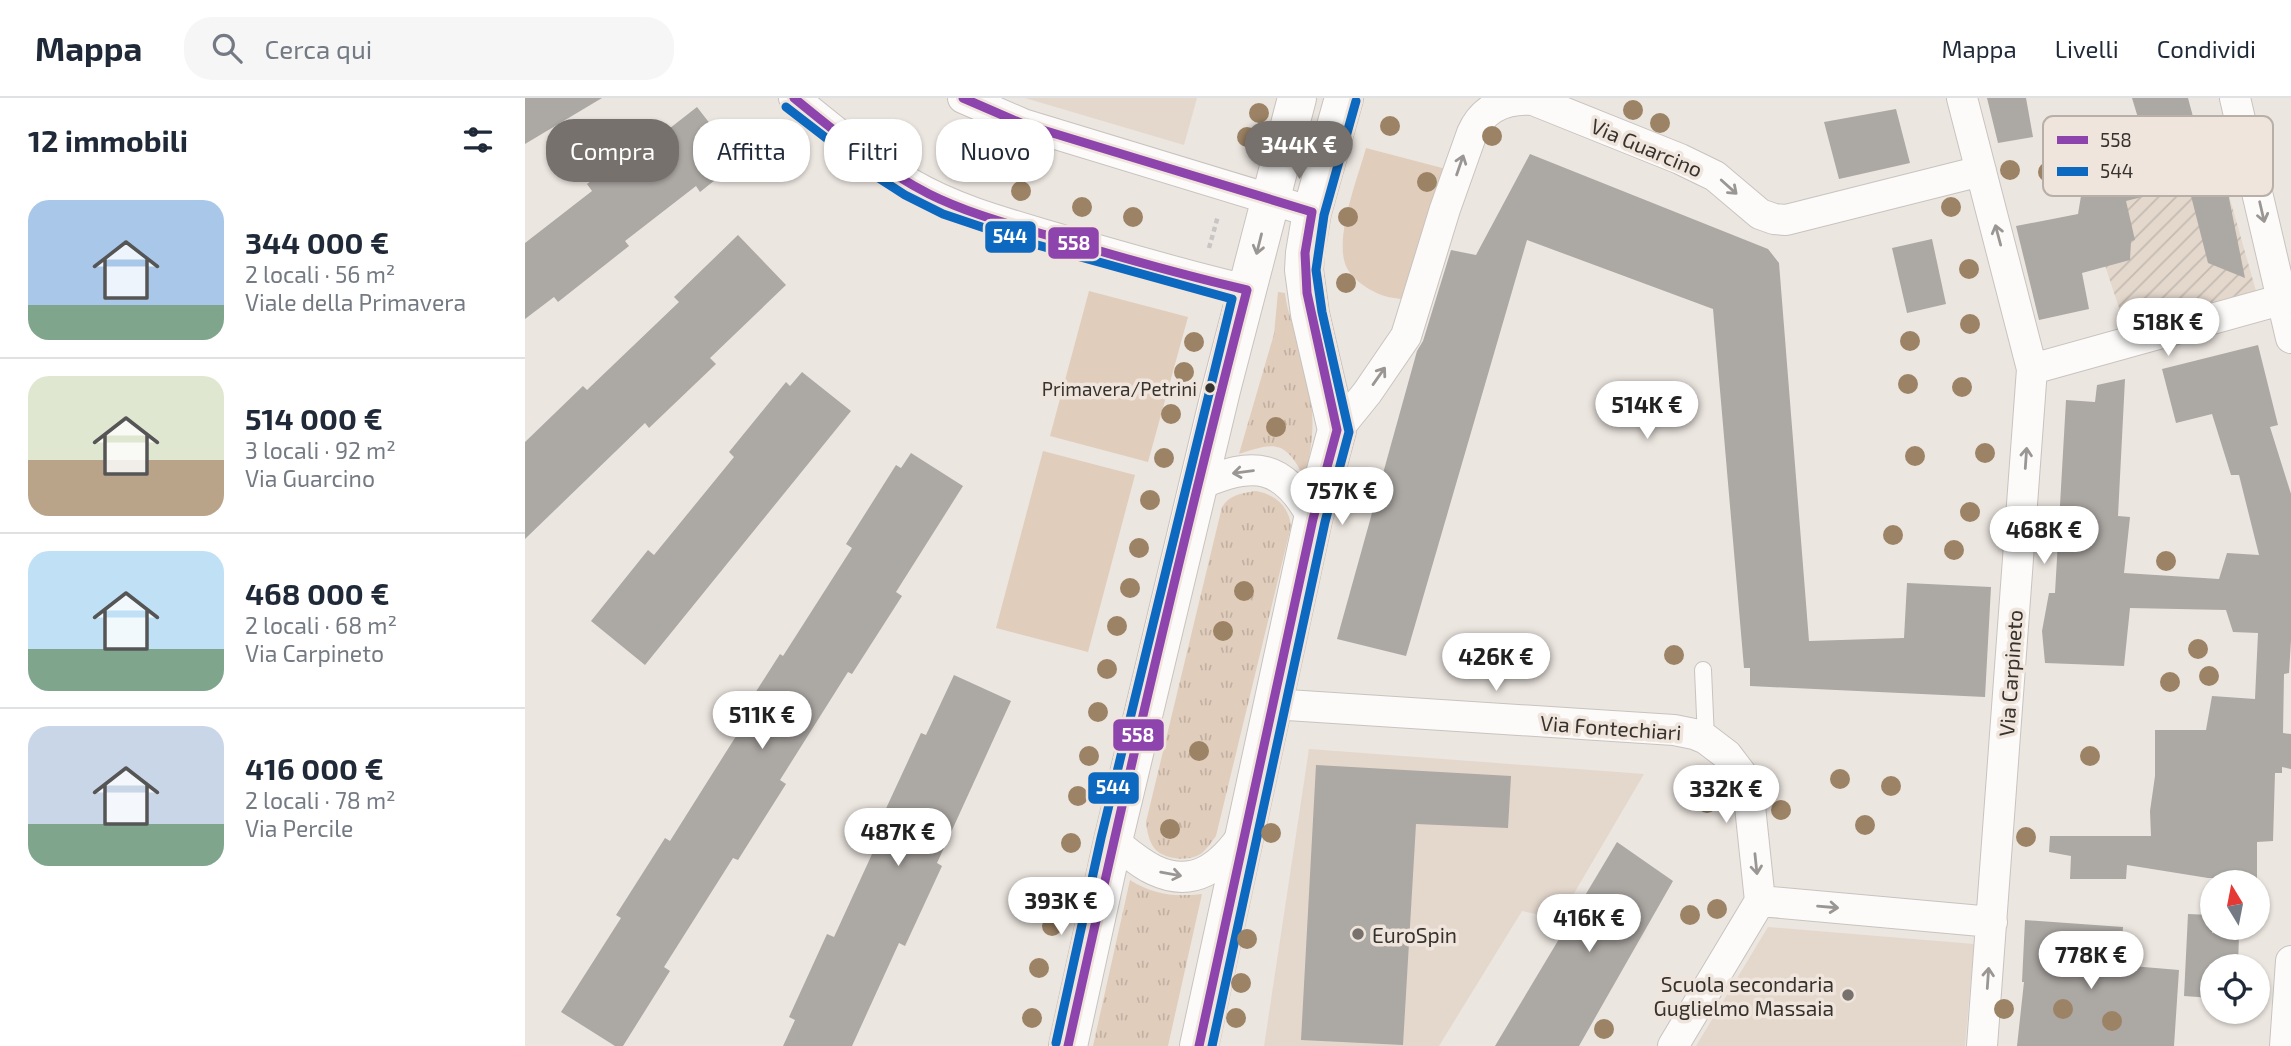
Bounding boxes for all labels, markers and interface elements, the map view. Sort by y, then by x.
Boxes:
search box [184,17,674,80]
text: Mappa [35,28,142,68]
icon: search [208,29,246,67]
text: Cerca qui [264,33,372,64]
text: Mappa [1941,34,2017,63]
text: Livelli [2055,34,2119,63]
text: Condividi [2157,34,2256,63]
street label: Via Guarcino [1588,112,1706,182]
legend [2043,116,2273,196]
chip: Compra [546,119,679,182]
chip: Affitta [693,119,810,182]
chip: Filtri [824,119,922,182]
chip: Nuovo [936,119,1054,182]
icon: filters [459,121,497,159]
text: 12 immobili [28,122,188,158]
pin: 344K € [1242,122,1356,181]
text: 558 [2100,128,2132,151]
text: 344K € [1261,130,1337,158]
one-way arrow [1455,155,1467,177]
text: 544 [2100,159,2134,182]
one-way arrow [1720,179,1737,196]
one-way arrow [2256,200,2269,223]
line badge: 544 [984,220,1037,254]
text: 344 000 € [245,224,389,260]
text: 544 [993,224,1027,247]
one-way arrow [1991,224,2004,247]
line badge: 558 [1047,226,1100,260]
icon: home [84,228,168,312]
text: 558 [1058,231,1090,254]
one-way arrow [1252,233,1265,255]
text: 2 locali · 56 m² [245,260,395,288]
text: Viale della Primavera [245,288,466,316]
pin: 518K € [2111,299,2225,358]
text: 518K € [2132,307,2204,335]
one-way arrow [1372,367,1386,386]
place label: Primavera/Petrini [1042,377,1197,400]
marker: Primavera/Petrini [1203,381,1217,395]
pin: 514K € [1590,382,1704,441]
text: 514K € [1611,390,1683,418]
text: 514 000 € [245,400,383,436]
icon: home [84,404,168,488]
text: 3 locali · 92 m² [245,436,396,464]
one-way arrow [2020,447,2033,470]
text: Via Guarcino [245,464,375,492]
one-way arrow [1232,465,1255,478]
pin: 757K € [1285,468,1399,527]
text: 757K € [1306,476,1378,504]
pin: 468K € [1987,506,2101,566]
text: 468K € [2006,515,2082,543]
text: 468 000 € [245,575,390,611]
icon: home [84,579,168,663]
street label: Via Carpineto [1993,609,2027,737]
text: 2 locali · 68 m² [245,611,397,639]
pin: 426K € [1439,634,1553,693]
text: Via Carpineto [245,639,384,667]
text: 426K € [1458,642,1534,670]
pin: 511K € [705,692,819,751]
text: 511K € [729,700,795,728]
street label: Via Fontechiari [1540,710,1682,744]
line badge: 558 [1112,718,1165,752]
text: 558 [1122,723,1154,746]
text: 416 000 € [245,750,384,786]
icon: home [84,754,168,838]
pin: 332K € [1669,766,1783,825]
line badge: 544 [1087,771,1140,805]
text: 332K € [1689,774,1763,802]
text: 544 [1096,775,1130,798]
text: 2 locali · 78 m² [245,786,396,814]
pin: 487K € [841,808,955,868]
text: Via Percile [245,814,353,842]
text: 487K € [860,817,936,845]
one-way arrow [1750,852,1763,875]
one-way arrow [1159,868,1182,881]
north arrow [2200,870,2270,940]
map controls [2200,870,2270,1024]
pin: 393K € [1004,878,1118,937]
text: 393K € [1024,886,1098,914]
pin: 416K € [1532,894,1646,954]
one-way arrow [1816,901,1839,914]
text: 416K € [1553,903,1625,931]
place label: EuroSpin [1372,922,1457,947]
marker: EuroSpin [1350,926,1366,942]
pin: 778K € [2034,932,2148,991]
text: 778K € [2055,940,2127,968]
button: locate [2200,954,2270,1024]
one-way arrow [1982,967,1995,990]
place label: Scuola secondaria Guglielmo Massaia [1654,971,1834,1020]
marker: Scuola secondaria Guglielmo Massaia [1840,987,1856,1003]

